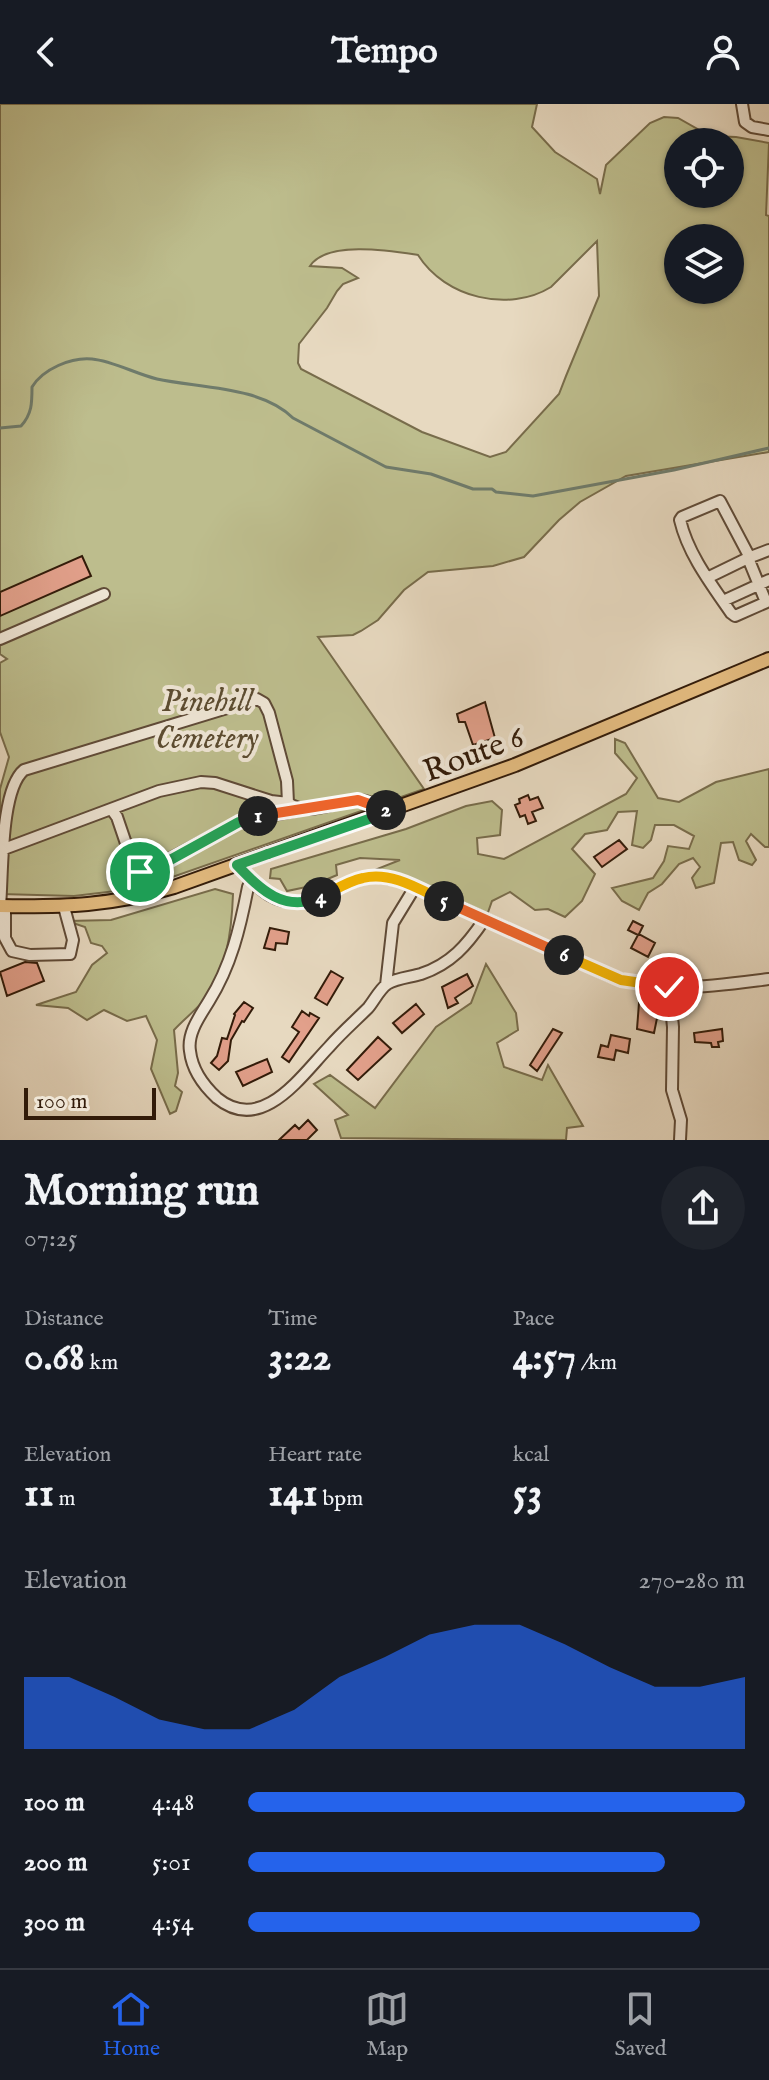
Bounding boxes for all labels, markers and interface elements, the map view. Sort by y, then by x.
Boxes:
text: Tempo [331,29,438,75]
icon: back [24,30,68,74]
icon: person [701,30,745,74]
map controls [664,128,744,304]
button: locate [664,128,744,208]
button: layers [664,224,744,304]
park label: Pinehill Cemetery [155,682,260,760]
street label: Route 6 [418,717,530,793]
pin: 2 [366,790,406,830]
pin: 1 [238,796,278,836]
text: 2 [381,796,391,824]
text: 1 [254,802,262,830]
pin [106,838,174,906]
icon: arrive [118,850,162,894]
pin: 4 [301,877,341,917]
pin: 5 [424,881,464,921]
text: 4 [316,883,326,911]
text: 5 [440,887,448,915]
pin: 6 [544,935,584,975]
text: 6 [559,941,569,969]
pin [635,953,703,1021]
icon: check [647,965,691,1009]
scale bar [24,1084,156,1120]
text: 100 m [36,1088,88,1116]
text: Morning run [24,1164,259,1220]
button: share [661,1166,745,1250]
text: 07:25 [24,1222,77,1255]
text: Distance [24,1305,104,1333]
text: Time [268,1305,317,1333]
text: Pace [513,1305,554,1333]
text: 0.68 [24,1333,85,1384]
text: 3:22 [268,1333,331,1384]
text: 4:57 [513,1333,576,1384]
text: km [85,1349,118,1377]
text: /km [576,1349,617,1377]
text: Elevation [24,1441,111,1469]
text: Heart rate [268,1441,362,1469]
text: kcal [513,1441,549,1469]
text: 11 [24,1469,54,1520]
text: 141 [268,1469,318,1520]
text: 53 [513,1469,542,1520]
text: m [54,1485,76,1513]
text: bpm [318,1485,363,1513]
text: Elevation [24,1564,127,1597]
text: 270–280 m [639,1564,745,1597]
text: 100 m [24,1786,85,1819]
text: 4:48 [152,1786,195,1819]
text: 200 m [24,1846,88,1879]
text: 5:01 [152,1846,191,1879]
text: 300 m [24,1906,85,1939]
text: 4:54 [152,1906,194,1939]
tab: Home [103,1987,160,2063]
tab: Map [365,1987,409,2063]
tab: Saved [614,1987,666,2063]

